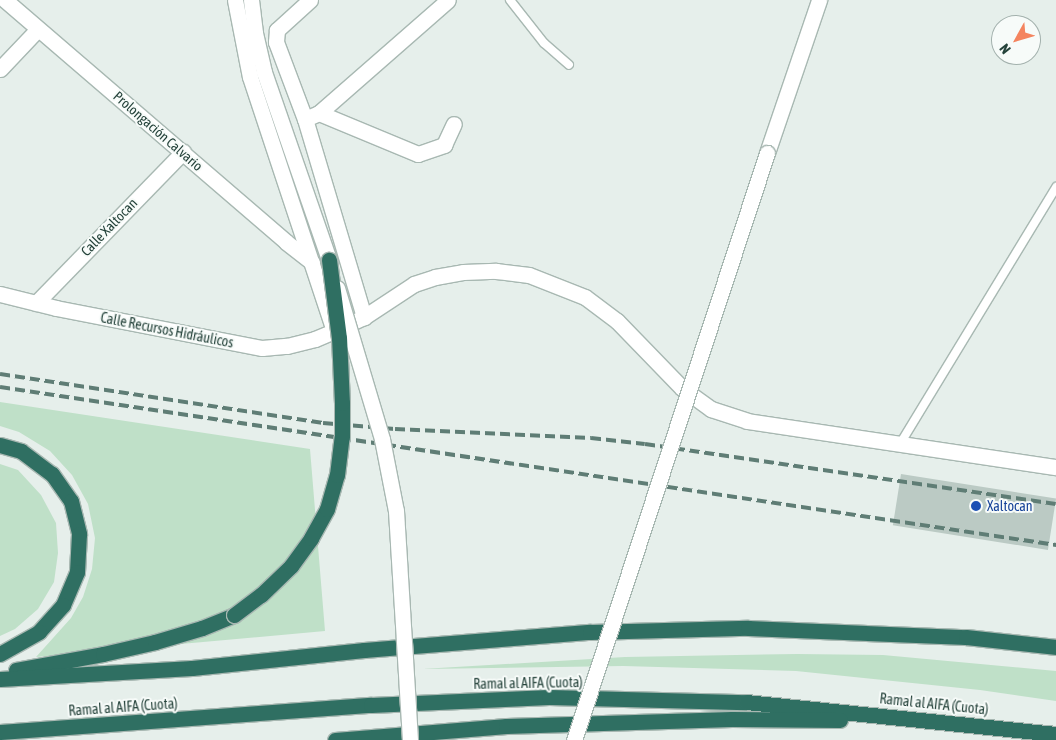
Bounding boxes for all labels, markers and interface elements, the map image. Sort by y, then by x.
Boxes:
north arrow [991,15,1041,65]
text: N [996,41,1014,57]
street label: Prolongación Calvario [110,88,206,174]
street label: Calle Xaltocan [77,195,141,259]
street label: Calle Recursos Hidráulicos [99,309,235,351]
place label: Xaltocan [987,498,1032,514]
marker: Xaltocan [969,499,983,513]
street label: Ramal al AIFA (Cuota) [473,674,583,692]
street label: Ramal al AIFA (Cuota) [879,690,989,718]
street label: Ramal al AIFA (Cuota) [68,695,178,719]

